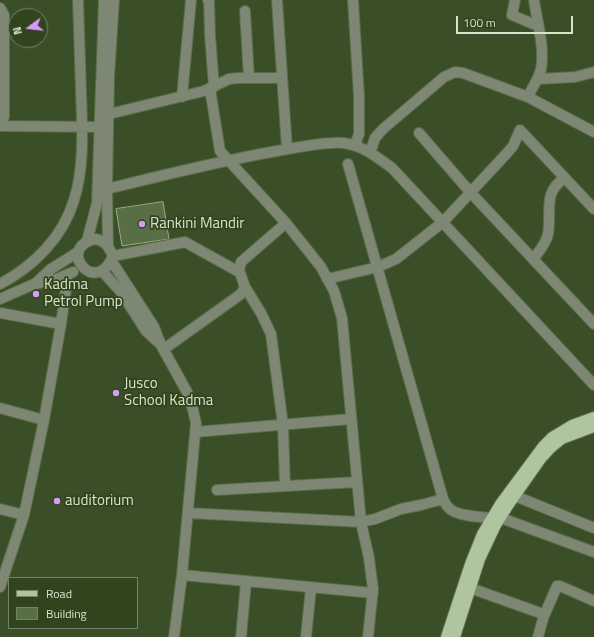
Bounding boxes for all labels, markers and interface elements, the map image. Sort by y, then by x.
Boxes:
north arrow [8,8,48,48]
scale bar [458,8,575,34]
text: 100 m [463,13,496,32]
text: N [9,25,26,37]
place label: Rankini Mandir [150,215,244,233]
marker: Rankini Mandir [137,219,147,229]
place label: Kadma Petrol Pump [44,276,123,311]
marker: Kadma Petrol Pump [31,289,41,299]
place label: Jusco School Kadma [124,375,213,410]
marker: Jusco School Kadma [111,388,121,398]
place label: auditorium [65,492,134,510]
marker: auditorium [52,496,62,506]
legend [8,577,138,629]
text: Road [46,584,72,603]
text: Building [46,604,87,623]

